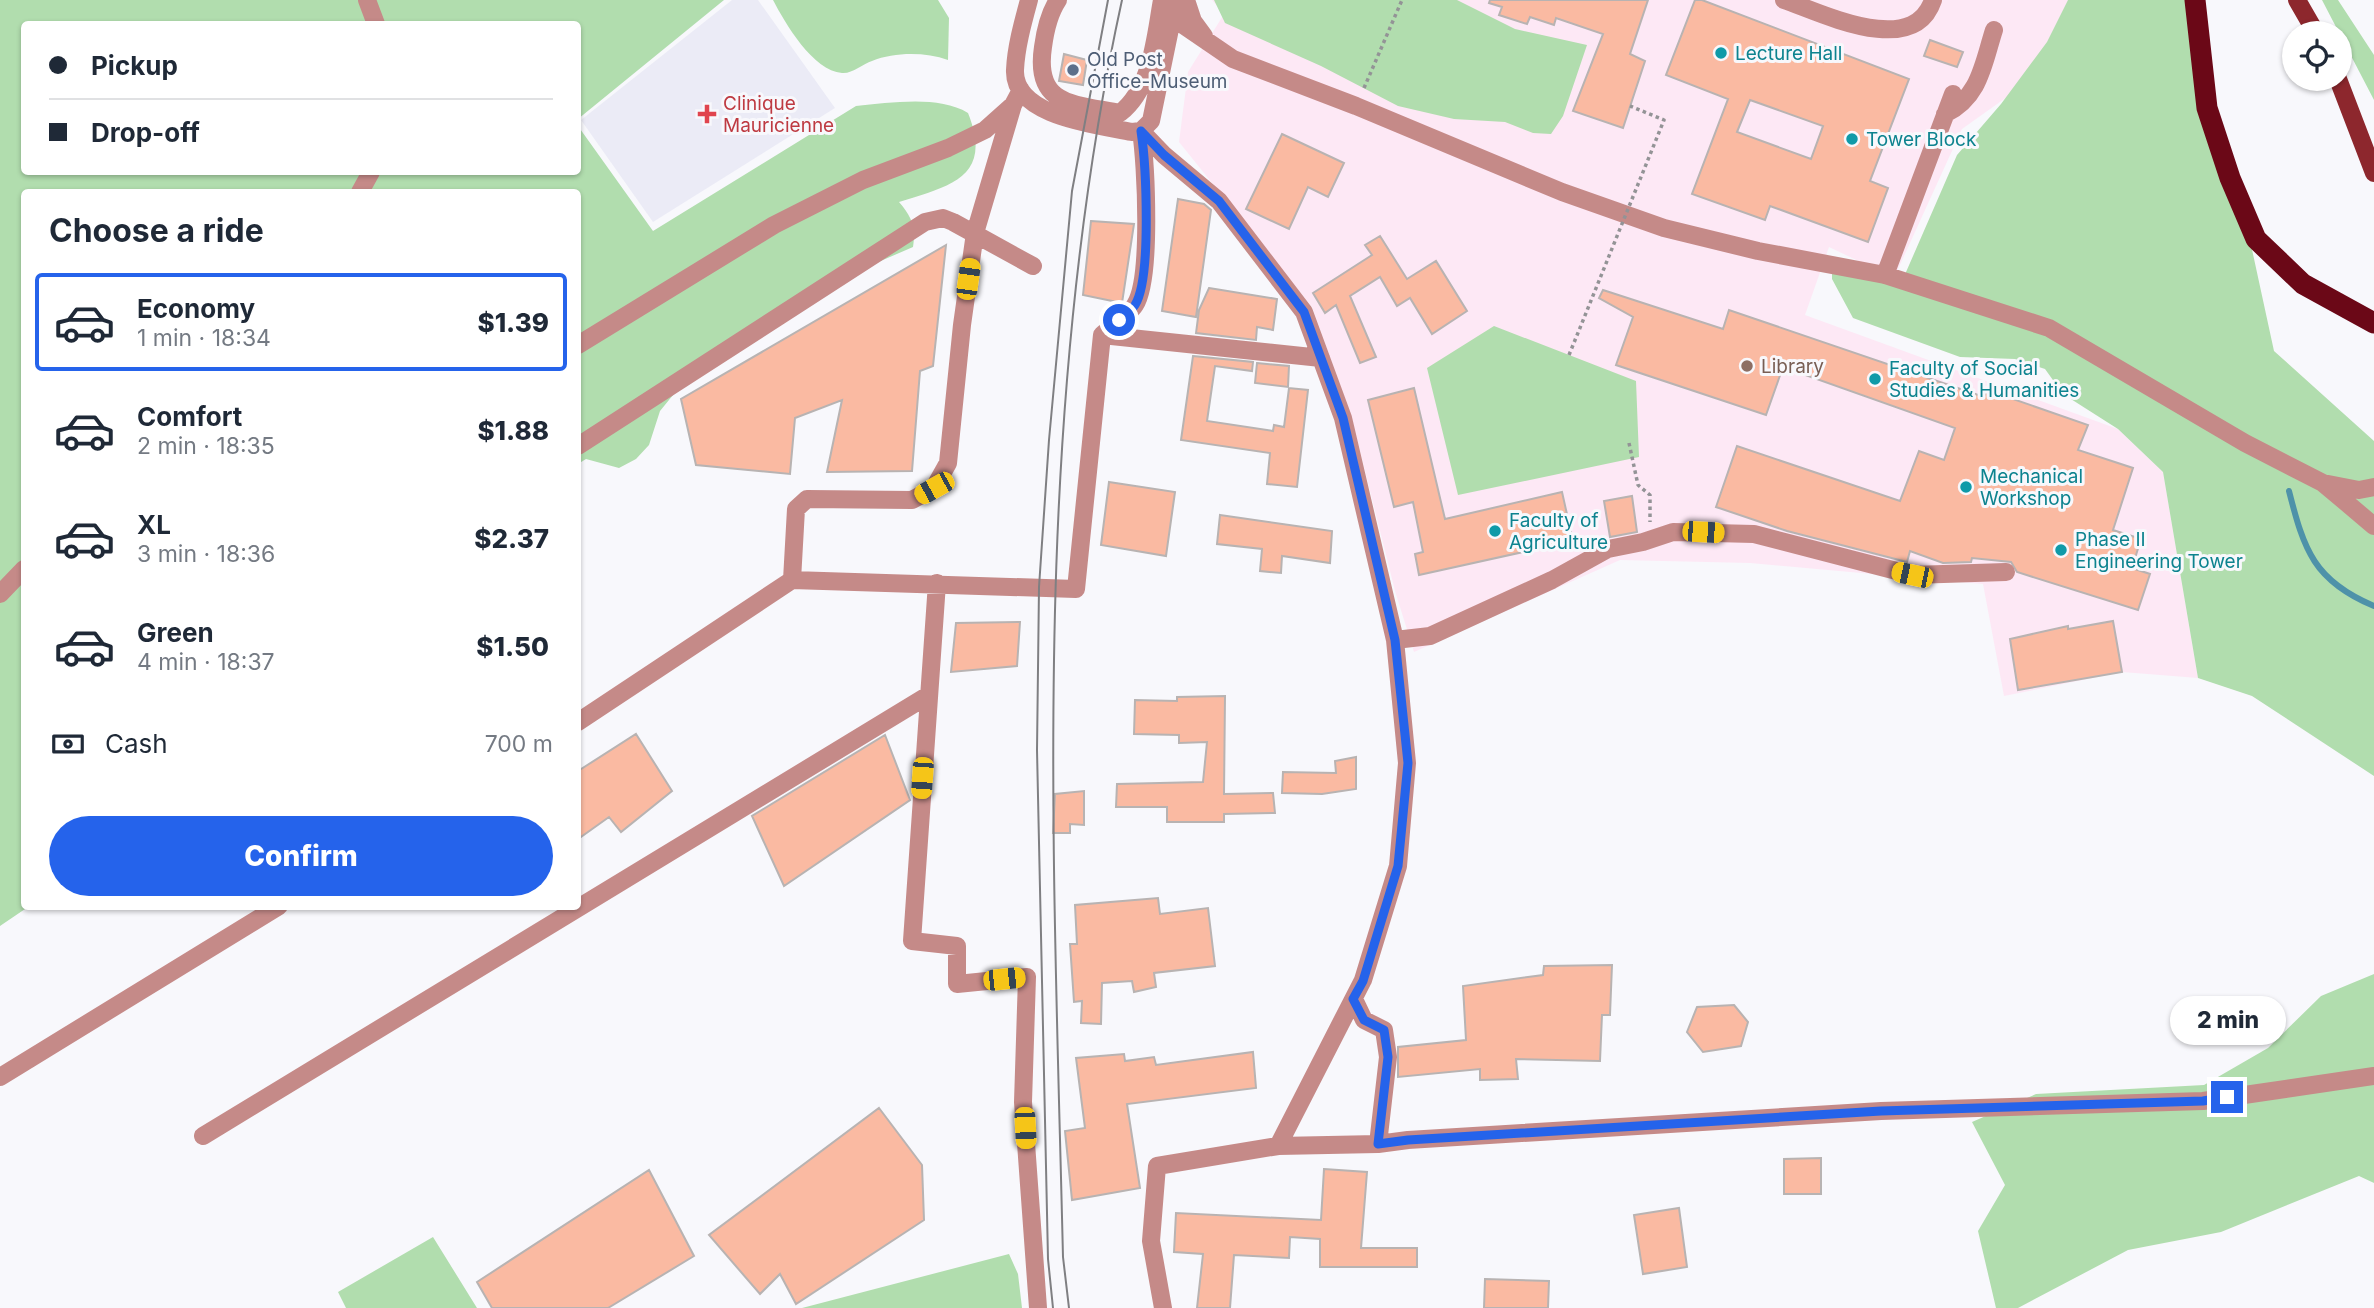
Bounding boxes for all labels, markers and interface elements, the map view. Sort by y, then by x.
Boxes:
map controls [2282,21,2352,91]
button: locate [2282,21,2352,91]
place label: Lecture Hall [1735,42,1842,65]
marker: Lecture Hall [1713,45,1729,61]
place label: Old Post Office-Museum [1087,48,1228,93]
text: Pickup [91,50,178,81]
marker: Old Post Office-Museum [1065,62,1081,78]
place label: Clinique Mauricienne [723,92,834,137]
marker: Clinique Mauricienne [697,104,717,124]
text: Drop-off [91,117,200,148]
place label: Tower Block [1866,128,1977,151]
marker: Tower Block [1844,131,1860,147]
text: Choose a ride [49,211,264,250]
car [955,257,982,301]
icon: car [53,291,116,354]
text: Economy [137,293,255,324]
route start [1103,304,1135,336]
text: $1.39 [477,307,549,338]
text: 1 min · 18:34 [137,324,271,352]
place label: Library [1761,355,1824,378]
place label: Faculty of Social Studies & Humanities [1889,357,2079,402]
marker: Library [1739,358,1755,374]
marker: Faculty of Social Studies & Humanities [1867,371,1883,387]
icon: car [53,399,116,462]
text: Comfort [137,401,242,432]
text: $1.88 [477,415,549,446]
text: 2 min · 18:35 [137,432,275,460]
place label: Mechanical Workshop [1980,465,2083,510]
car [911,469,958,507]
marker: Mechanical Workshop [1958,479,1974,495]
icon: car [53,507,116,570]
text: XL [137,509,171,540]
place label: Faculty of Agriculture [1509,509,1608,554]
car [1682,520,1725,544]
text: $2.37 [474,523,549,554]
marker: Faculty of Agriculture [1487,523,1503,539]
place label: Phase II Engineering Tower [2075,528,2243,573]
text: 3 min · 18:36 [137,540,275,568]
marker: Phase II Engineering Tower [2053,542,2069,558]
car [1890,560,1935,590]
icon: car [53,615,116,678]
text: Green [137,617,214,648]
text: $1.50 [476,631,549,662]
text: 4 min · 18:37 [137,648,275,676]
icon: cash [49,725,87,763]
text: Cash [105,728,168,759]
text: 700 m [485,730,553,758]
car [911,756,934,800]
button: Confirm [49,816,553,896]
car [983,966,1026,992]
callout: 2 min [2169,996,2285,1044]
text: 2 min [2197,1006,2259,1034]
route end [2211,1081,2243,1113]
car [1014,1106,1037,1150]

